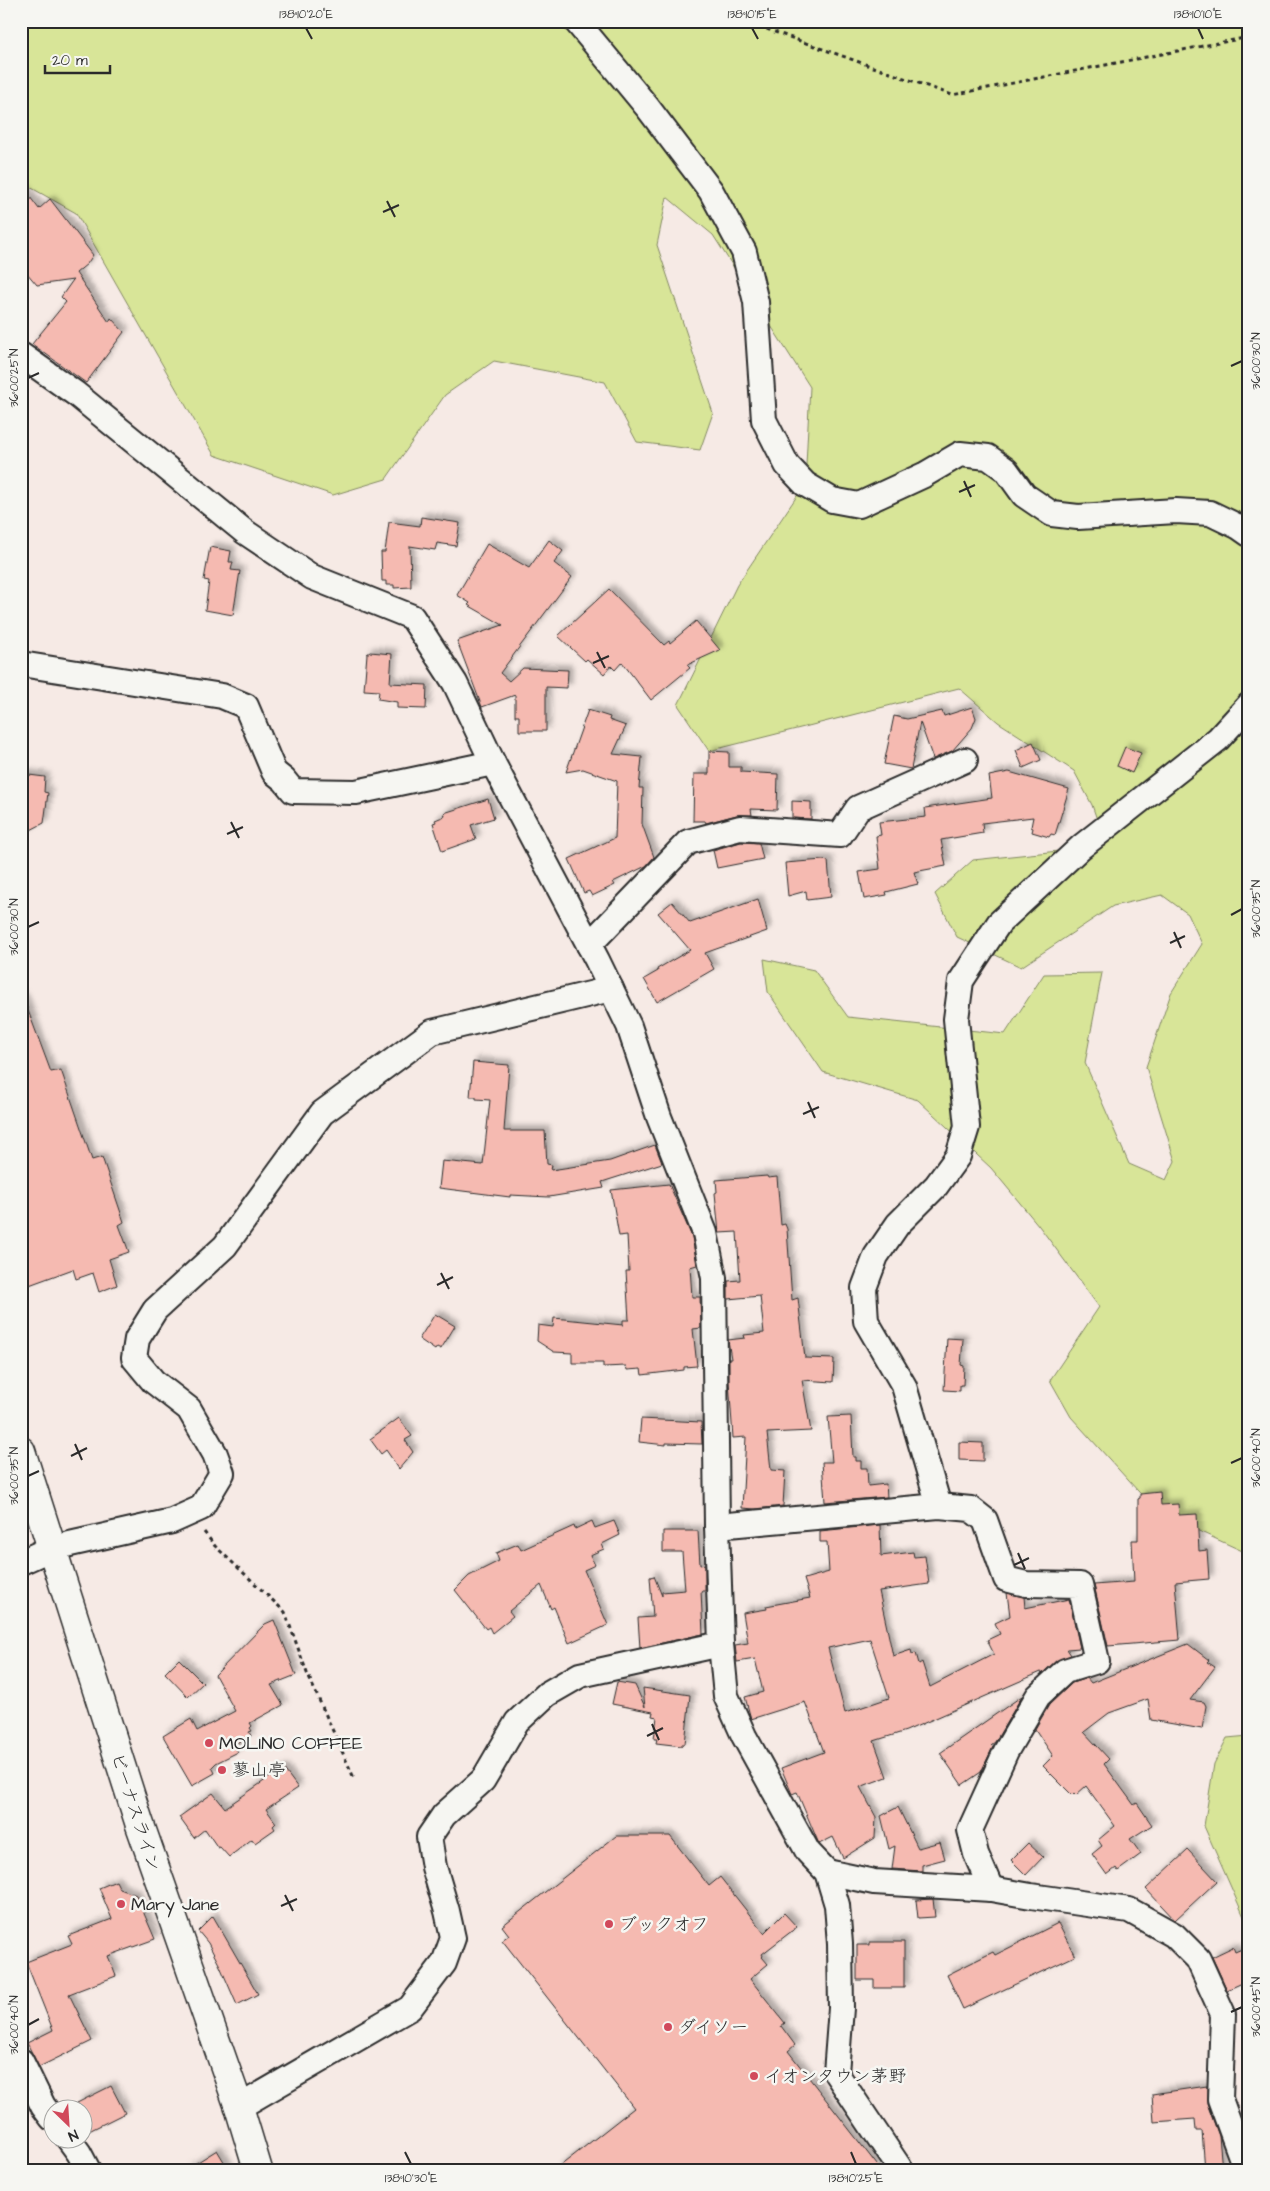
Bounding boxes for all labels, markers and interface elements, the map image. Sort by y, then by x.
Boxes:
text: 138°10'20"E [279,6,333,23]
text: 138°10'15"E [727,6,777,23]
text: 138°10'10"E [1174,6,1222,23]
scale bar [45,42,110,74]
text: 20 m [52,50,88,71]
text: 36°00'30"N [1248,332,1265,390]
text: 36°00'25"N [6,348,23,408]
text: 36°00'35"N [1248,879,1265,938]
text: 36°00'30"N [6,898,23,956]
text: 36°00'40"N [1248,1428,1265,1488]
text: 36°00'35"N [6,1446,23,1505]
place label: MOLINO COFFEE [219,1731,363,1756]
marker: MOLINO COFFEE [203,1737,215,1749]
street label: ビーナスライン [105,1749,167,1875]
place label: 蓼山亭 [232,1758,286,1783]
marker: 蓼山亭 [216,1764,228,1776]
place label: Mary Jane [131,1892,220,1918]
marker: Mary Jane [115,1898,127,1910]
place label: ブックオフ [619,1912,709,1937]
marker: ブックオフ [603,1918,615,1930]
text: 36°00'45"N [1248,1976,1265,2037]
text: 36°00'40"N [6,1995,23,2055]
place label: ダイソー [678,2015,748,2040]
marker: ダイソー [662,2021,674,2033]
place label: イオンタウン茅野 [764,2064,907,2089]
marker: イオンタウン茅野 [748,2070,760,2082]
north arrow [42,2098,92,2148]
text: N [65,2124,81,2146]
text: 138°10'30"E [385,2170,437,2187]
text: 138°10'25"E [829,2170,883,2187]

